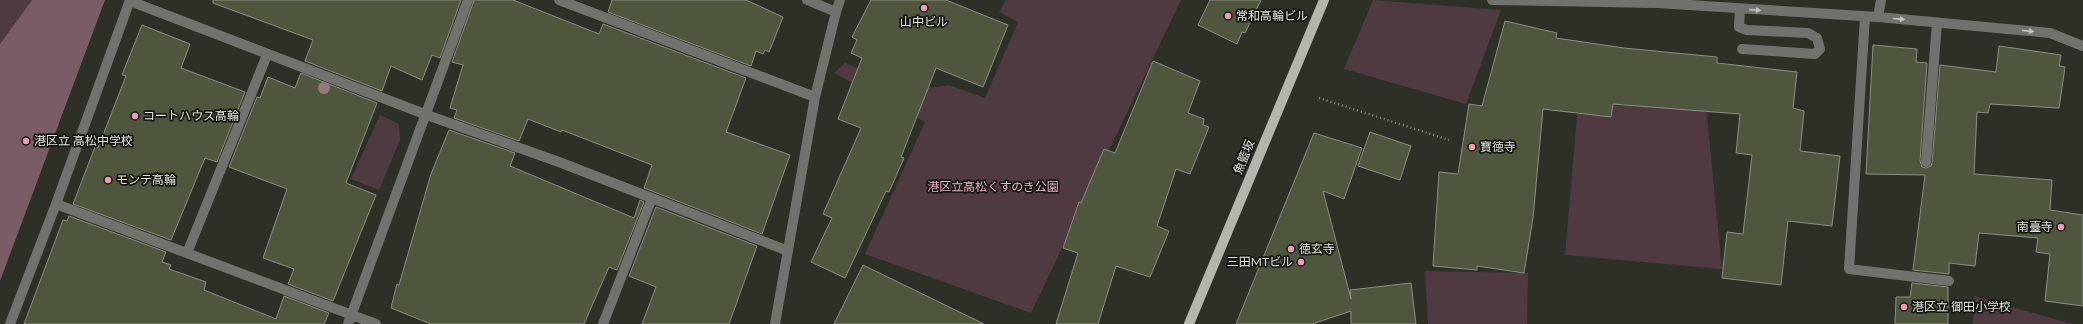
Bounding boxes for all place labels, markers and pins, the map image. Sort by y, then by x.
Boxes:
marker: 山中ビル [919,3,929,13]
place label: 常和高輪ビル [1236,8,1308,23]
marker: 常和高輪ビル [1223,11,1233,21]
place label: 山中ビル [900,14,948,29]
place label: コートハウス高輪 [143,108,239,123]
marker: コートハウス高輪 [130,111,140,121]
place label: 港区立 高松中学校 [34,133,133,148]
marker: 港区立 高松中学校 [21,136,31,146]
place label: 寶徳寺 [1480,139,1516,154]
marker: 寶徳寺 [1467,142,1477,152]
place label: モンテ高輪 [116,172,176,187]
marker: モンテ高輪 [103,175,113,185]
place label: 南臺寺 [2017,219,2053,234]
marker: 南臺寺 [2056,222,2066,232]
place label: 徳玄寺 [1299,241,1335,256]
marker: 徳玄寺 [1286,244,1296,254]
place label: 三田MTビル [1227,254,1293,269]
marker: 三田MTビル [1296,257,1306,267]
place label: 港区立 御田小学校 [1912,299,2011,314]
marker: 港区立 御田小学校 [1899,302,1909,312]

